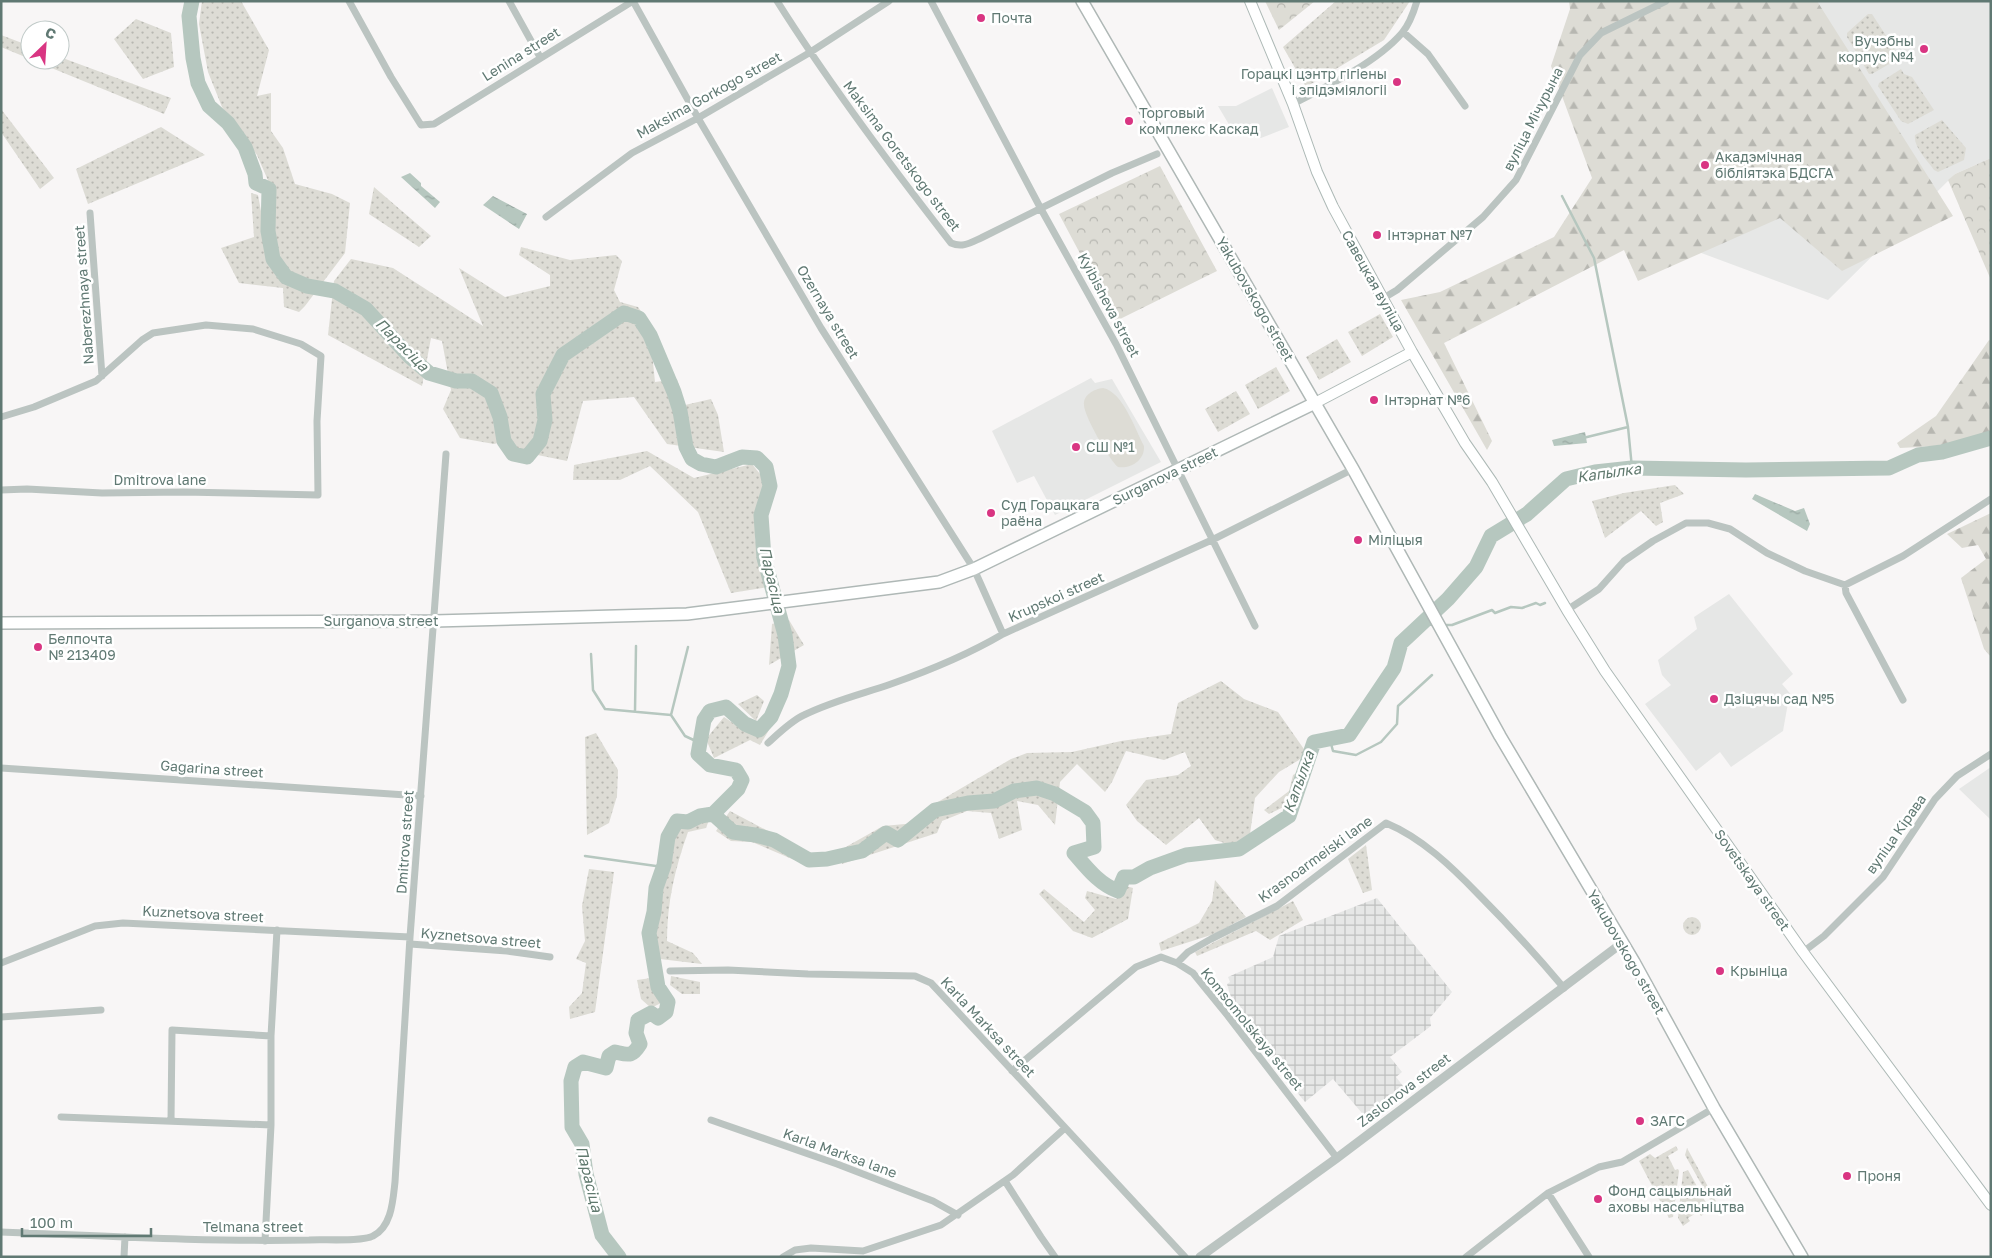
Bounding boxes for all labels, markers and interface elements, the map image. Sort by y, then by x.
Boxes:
place label: Почта [991,9,1032,26]
marker: Почта [975,12,987,24]
north arrow [20,20,70,70]
text: С [43,23,59,43]
street label: Lenina street [479,23,563,84]
place label: Вучэбны корпус №4 [1838,32,1914,65]
marker: Вучэбны корпус №4 [1918,43,1930,55]
street label: Maksima Gorkogo street [633,48,784,142]
street label: вуліца Мічурына [1499,64,1566,173]
place label: Горацкі цэнтр гігіены і эпідэміялогіі [1241,65,1387,98]
marker: Горацкі цэнтр гігіены і эпідэміялогіі [1391,76,1403,88]
street label: Maksima Goretskogo street [840,77,965,234]
place label: Торговый комплекс Каскад [1139,104,1259,137]
marker: Торговый комплекс Каскад [1123,115,1135,127]
place label: Акадэмічная бібліятэка БДСГА [1715,148,1834,181]
marker: Акадэмічная бібліятэка БДСГА [1699,159,1711,171]
street label: Naberezhnaya street [70,225,97,365]
place label: Інтэрнат №7 [1387,226,1472,243]
street label: Савецкая вуліца [1339,227,1408,334]
marker: Інтэрнат №7 [1371,229,1383,241]
street label: Yakubovskogo street [1213,234,1298,364]
street label: Kyibisheva street [1075,250,1144,360]
street label: Ozernaya street [794,262,863,362]
water label: Парасіца [372,314,433,375]
place label: Інтэрнат №6 [1384,391,1470,408]
marker: Інтэрнат №6 [1368,394,1380,406]
place label: СШ №1 [1086,438,1135,455]
marker: СШ №1 [1070,441,1082,453]
street label: Surganova street [1109,443,1220,508]
water label: Капылка [1576,459,1643,485]
street label: Dmitrova lane [114,471,206,488]
place label: Суд Горацкага раёна [1001,496,1100,529]
marker: Суд Горацкага раёна [985,507,997,519]
place label: Міліцыя [1368,531,1423,548]
marker: Міліцыя [1352,534,1364,546]
water label: Парасіца [757,545,789,615]
street label: Krupskoi street [1005,568,1106,625]
street label: Surganova street [323,612,439,629]
place label: Белпочта № 213409 [48,630,116,663]
marker: Белпочта № 213409 [32,641,44,653]
place label: Дзіцячы сад №5 [1724,690,1834,707]
marker: Дзіцячы сад №5 [1708,693,1720,705]
water label: Капылка [1279,748,1318,815]
street label: Gagarina street [160,756,264,781]
street label: Dmitrova street [392,789,417,894]
street label: вуліца Кірава [1862,791,1929,877]
street label: Krasnoarmeiski lane [1254,812,1375,906]
street label: Sovetskaya street [1711,826,1794,934]
street label: Yakubovskogo street [1584,887,1669,1017]
street label: Kuznetsova street [142,902,264,925]
street label: Kyznetsova street [420,924,542,951]
place label: Крыніца [1730,962,1788,979]
street label: Komsomolskaya street [1198,964,1307,1094]
marker: Крыніца [1714,965,1726,977]
street label: Karla Marksa street [937,973,1039,1080]
street label: Zaslonova street [1354,1049,1454,1130]
place label: ЗАГС [1650,1112,1685,1129]
marker: ЗАГС [1634,1115,1646,1127]
street label: Karla Marksa lane [781,1124,899,1181]
water label: Парасіца [573,1144,607,1214]
place label: Проня [1857,1167,1901,1184]
marker: Проня [1841,1170,1853,1182]
place label: Фонд сацыяльнай аховы насельніцтва [1608,1182,1744,1215]
marker: Фонд сацыяльнай аховы насельніцтва [1592,1193,1604,1205]
scale bar [22,1206,151,1238]
text: 100 m [30,1213,73,1231]
street label: Telmana street [203,1218,303,1235]

